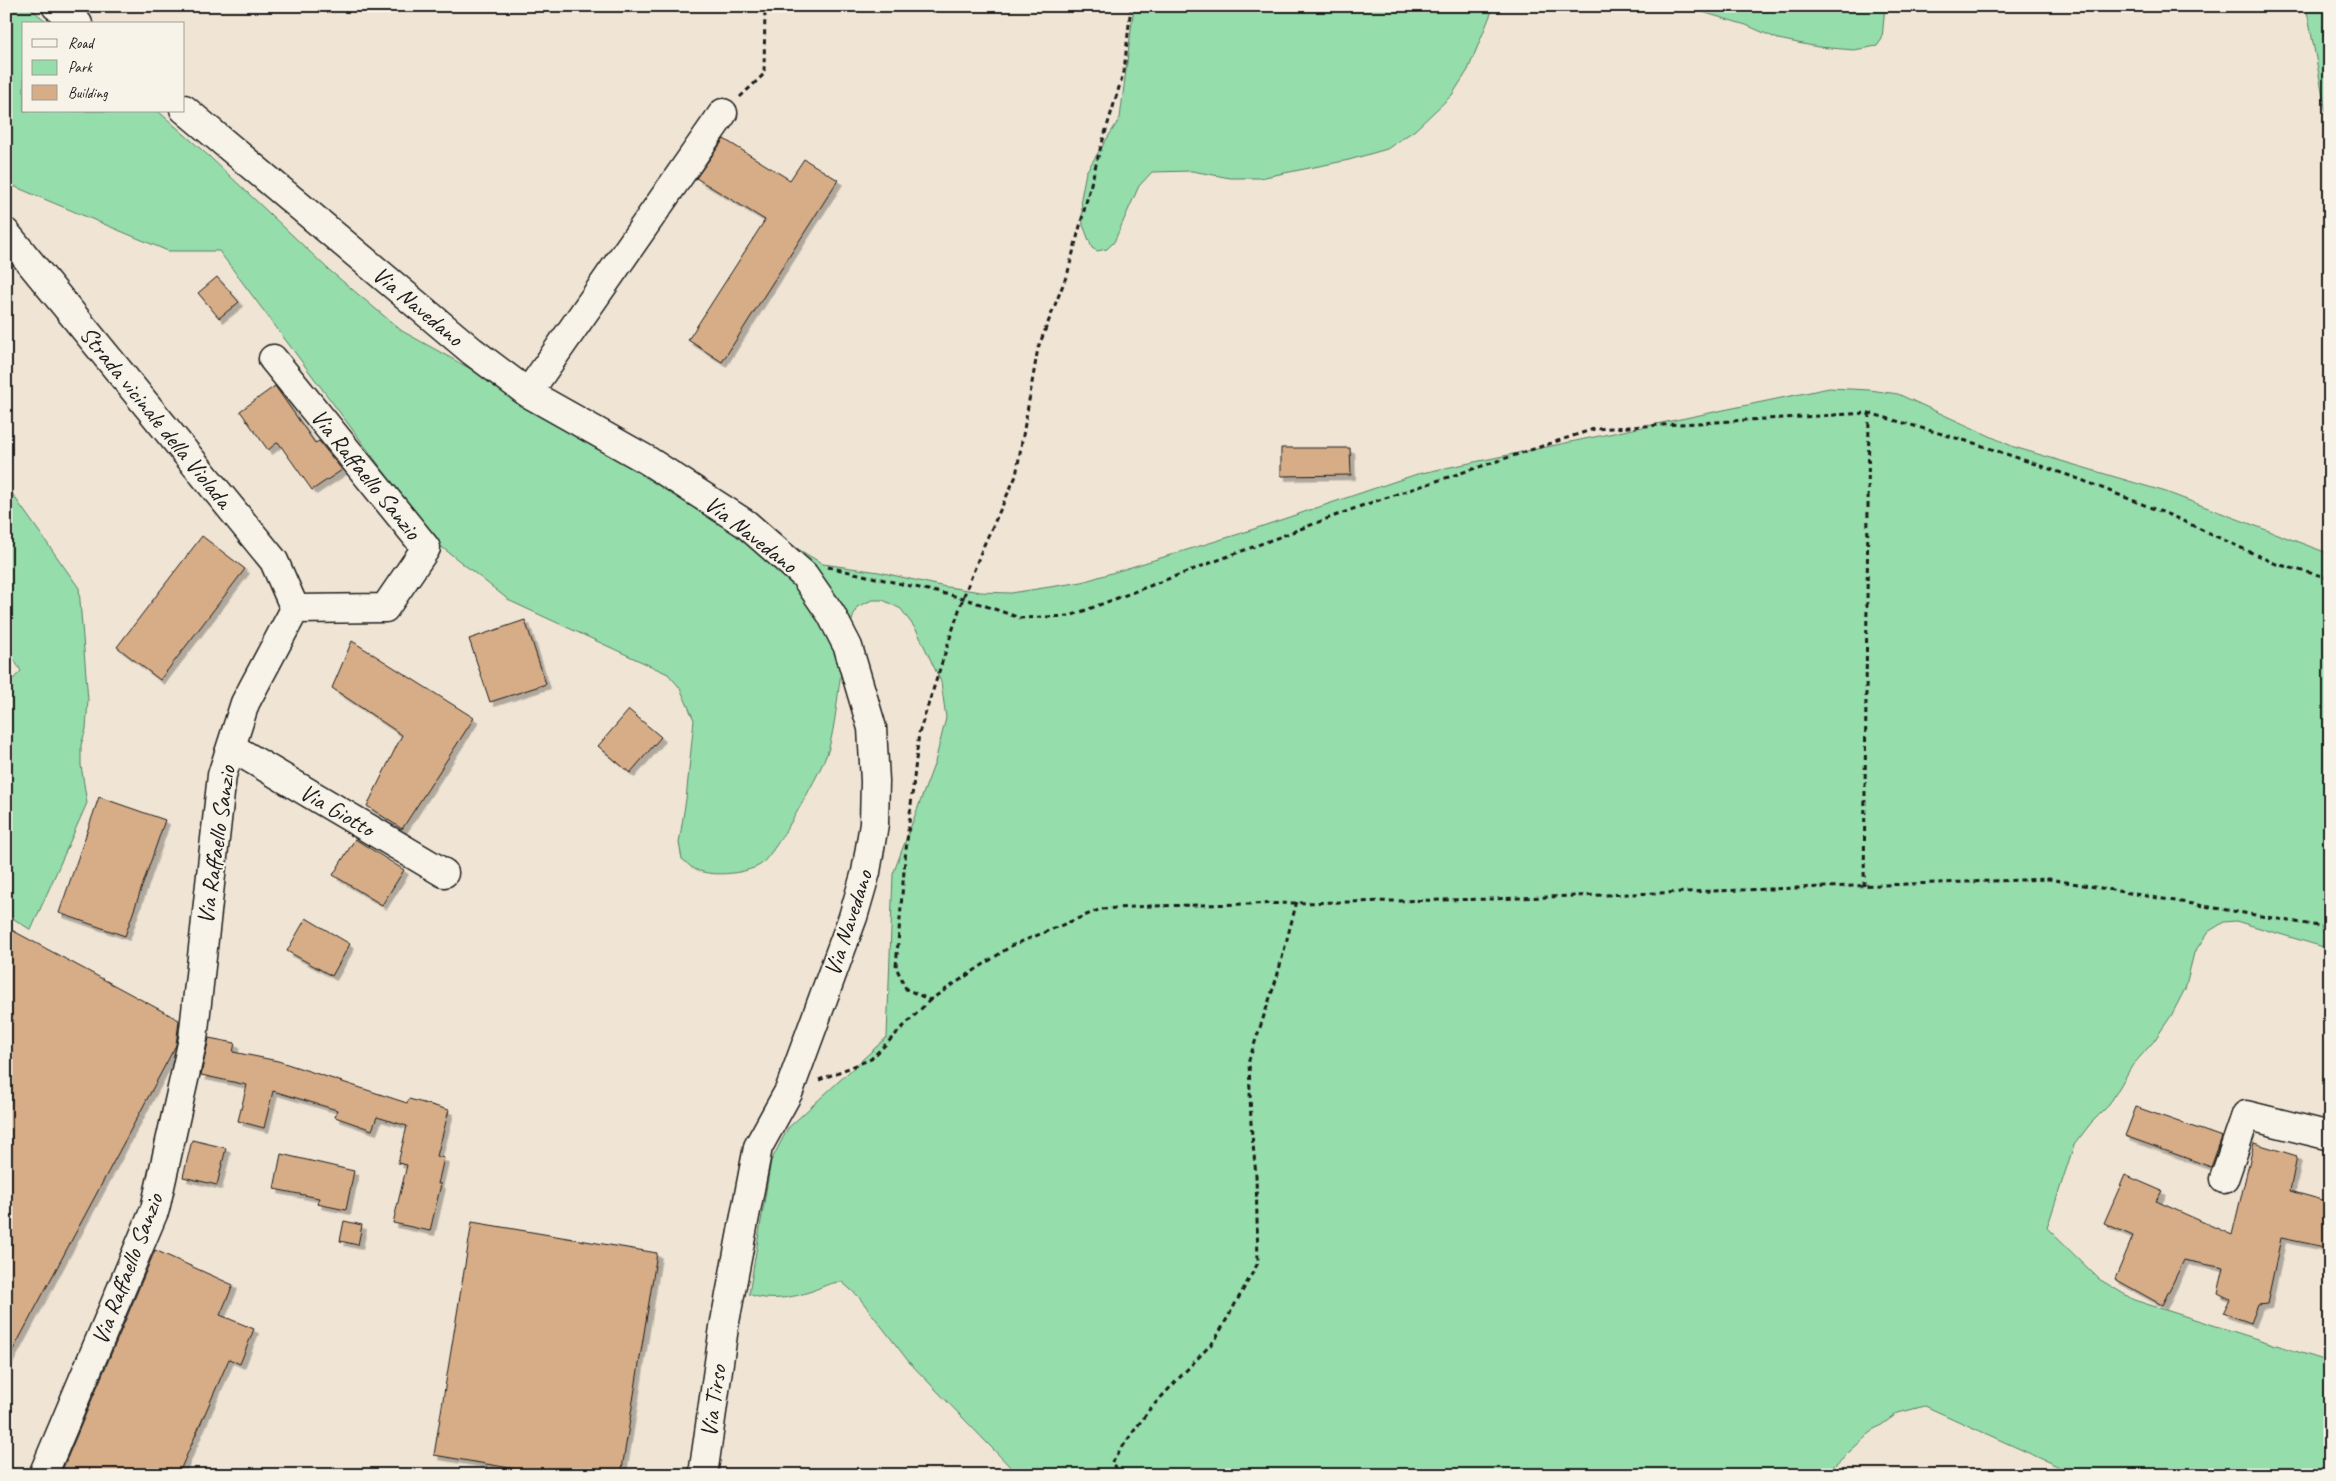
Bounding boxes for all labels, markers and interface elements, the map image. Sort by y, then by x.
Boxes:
legend [22,22,185,112]
text: Road [68,34,95,53]
text: Park [68,58,93,77]
text: Building [68,84,108,103]
street label: Via Navedano [367,259,471,354]
street label: Strada vicinale della Violada [73,320,240,516]
street label: Via Raffaello Sanzio [304,403,429,547]
street label: Via Navedano [699,489,804,580]
street label: Via Raffaello Sanzio [190,762,242,926]
street label: Via Giotto [294,777,382,844]
street label: Via Navedano [817,865,880,980]
street label: Via Raffaello Sanzio [84,1188,170,1349]
street label: Via Tirso [693,1362,733,1439]

